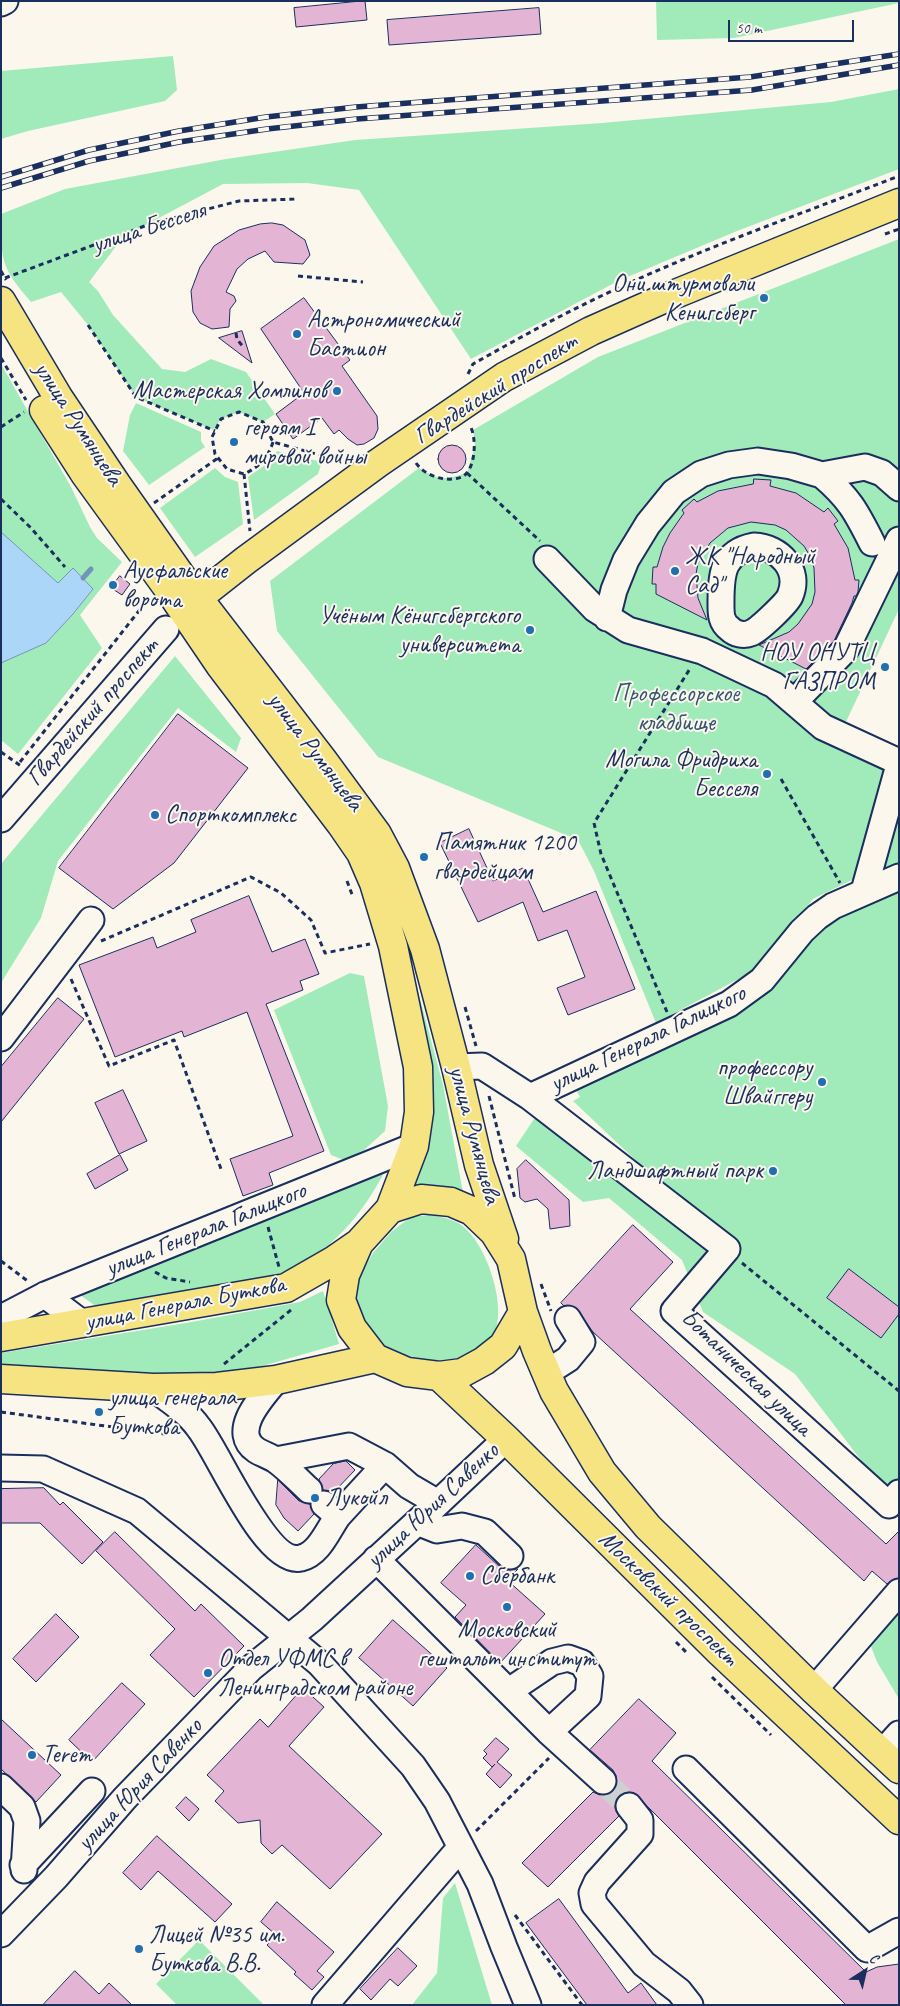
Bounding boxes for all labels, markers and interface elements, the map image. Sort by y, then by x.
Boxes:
scale bar [730,10,856,42]
text: 50 m [736,19,762,38]
street label: улица Бесселя [89,196,209,260]
place label: Они штурмовали Кенигсберг [612,269,754,328]
marker: Они штурмовали Кенигсберг [758,292,770,304]
place label: Астрономический Бастион [307,305,460,364]
street label: Гвардейский проспект [409,327,583,451]
marker: Астрономический Бастион [291,328,303,340]
street label: улица Румянцева [27,356,129,492]
place label: Мастерская Хомлинов [133,376,327,406]
marker: Мастерская Хомлинов [331,385,343,397]
place label: героям I мировой войны [244,413,366,472]
marker: героям I мировой войны [228,436,240,448]
place label: ЖК "Народный Сад" [685,542,815,601]
place label: Аусфальские ворота [123,556,227,615]
marker: ЖК "Народный Сад" [669,565,681,577]
marker: Аусфальские ворота [107,579,119,591]
place label: Учёным Кёнигсбергского университета [319,601,520,660]
marker: Учёным Кёнигсбергского университета [524,624,536,636]
street label: Гвардейский проспект [20,631,166,793]
place label: НОУ ОНУТЦ ГАЗПРОМ [760,638,875,697]
marker: НОУ ОНУТЦ ГАЗПРОМ [879,661,891,673]
park label: Профессорское кладбище [613,679,739,738]
street label: улица Румянцева [260,686,370,818]
place label: Могила Фридриха Бесселя [605,745,757,804]
marker: Могила Фридриха Бесселя [761,768,773,780]
place label: Спорткомплекс [165,800,296,830]
marker: Спорткомплекс [149,809,161,821]
place label: Памятник 1200 гвардейцам [434,828,576,887]
marker: Памятник 1200 гвардейцам [418,851,430,863]
street label: улица Генерала Галицкого [545,979,751,1099]
place label: профессору Швайггеру [717,1053,812,1112]
street label: улица Румянцева [441,1063,507,1207]
marker: профессору Швайггеру [816,1076,828,1088]
place label: Ландшафтный парк [587,1156,763,1186]
marker: Ландшафтный парк [767,1165,779,1177]
street label: улица Генерала Галицкого [101,1176,311,1284]
street label: улица Генерала Буткова [82,1270,288,1338]
street label: Ботаническая улица [674,1303,818,1443]
place label: улица генерала Буткова [109,1383,236,1442]
marker: улица генерала Буткова [93,1406,105,1418]
street label: улица Юрия Савенко [360,1437,506,1575]
place label: Лукойл [325,1483,387,1513]
marker: Лукойл [309,1492,321,1504]
street label: Московский проспект [592,1525,744,1673]
place label: Сбербанк [480,1561,554,1591]
marker: Сбербанк [464,1570,476,1582]
marker: Московский гештальт институт [501,1601,513,1613]
place label: Московский гештальт институт [418,1615,596,1674]
place label: Отдел УФМС в Ленинградском районе [218,1644,412,1703]
marker: Отдел УФМС в Ленинградском районе [202,1667,214,1679]
street label: улица Юрия Савенко [71,1712,209,1858]
place label: Terem [42,1740,92,1770]
marker: Terem [26,1749,38,1761]
place label: Лицей №35 им. Буткова В.В. [149,1920,285,1979]
marker: Лицей №35 им. Буткова В.В. [133,1943,145,1955]
north arrow [840,1946,890,1996]
text: С [866,1949,882,1967]

